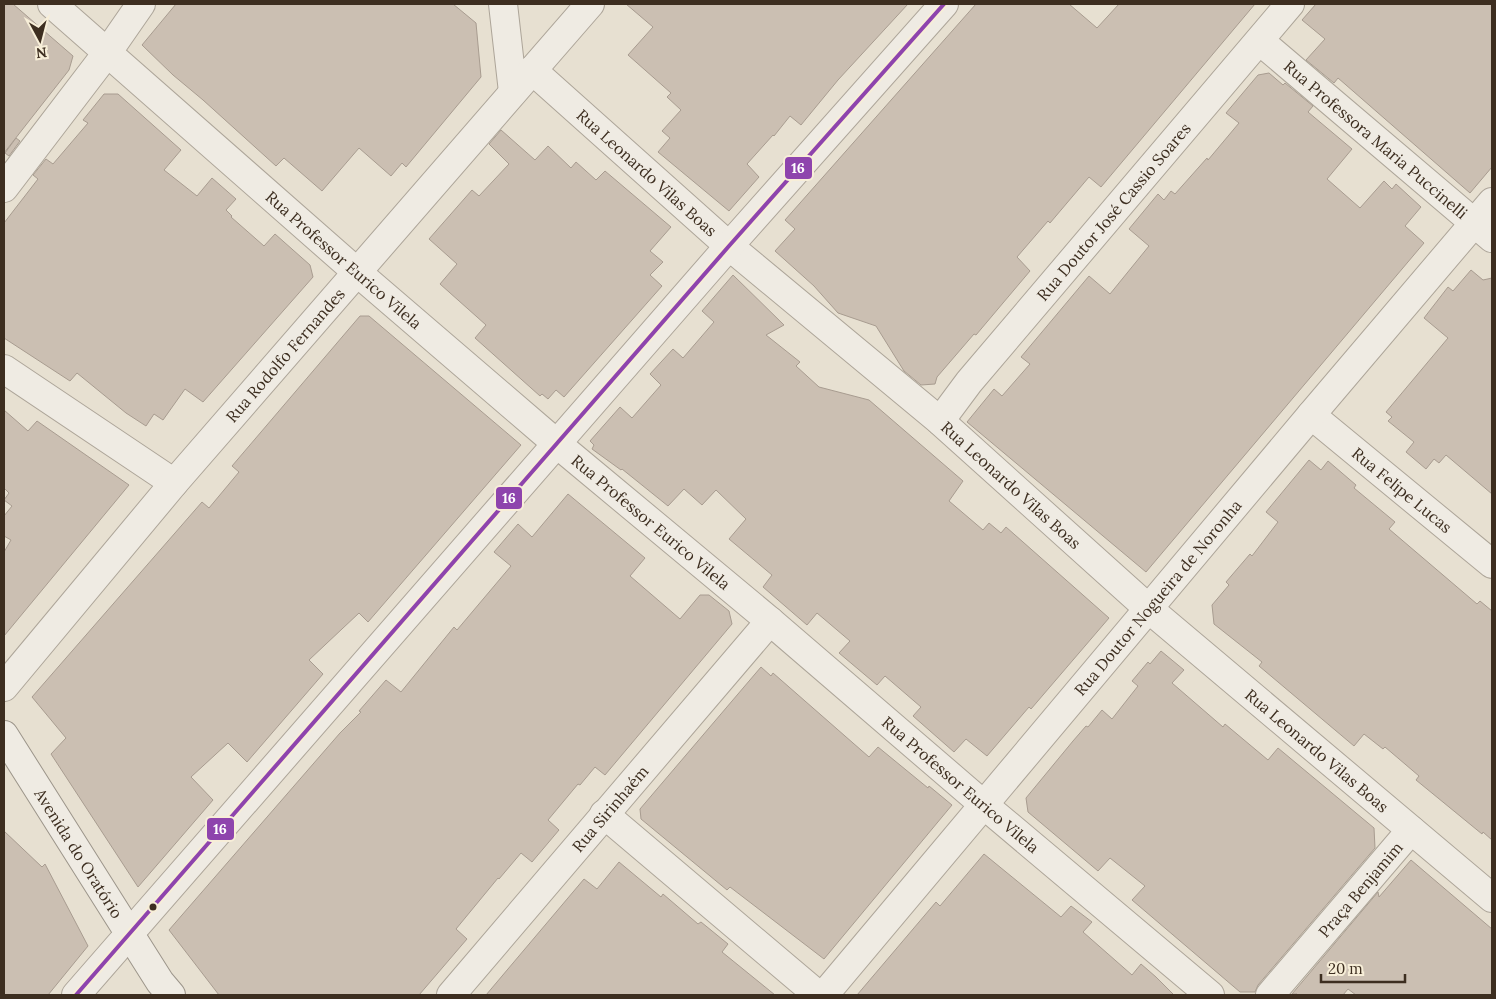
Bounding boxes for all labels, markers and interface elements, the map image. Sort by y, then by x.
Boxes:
north arrow [15,15,65,65]
text: N [35,43,48,63]
street label: Rua Professora Maria Puccinelli [1280,56,1472,223]
street label: Rua Leonardo Vilas Boas [573,105,721,240]
street label: Rua Doutor José Cassio Soares [1032,119,1195,305]
line badge: 16 [784,156,813,180]
text: 16 [791,159,805,177]
street label: Rua Professor Eurico Vilela [261,186,426,333]
street label: Rua Rodolfo Fernandes [221,284,349,426]
street label: Rua Leonardo Vilas Boas [937,417,1085,553]
street label: Rua Felipe Lucas [1348,443,1456,537]
street label: Rua Professor Eurico Vilela [568,450,735,594]
line badge: 16 [495,486,523,510]
text: 16 [502,489,516,507]
street label: Rua Doutor Nogueira de Noronha [1070,495,1246,700]
street label: Rua Leonardo Vilas Boas [1241,684,1393,817]
street label: Rua Professor Eurico Vilela [878,712,1043,857]
street label: Rua Sirinhaém [567,761,653,856]
street label: Avenida do Oratório [30,784,127,922]
line badge: 16 [206,817,235,841]
text: 16 [213,820,227,838]
street label: Praça Benjamim [1314,837,1407,941]
unlabelled marker [148,902,158,912]
scale bar [1321,952,1405,984]
text: 20 m [1328,959,1363,978]

